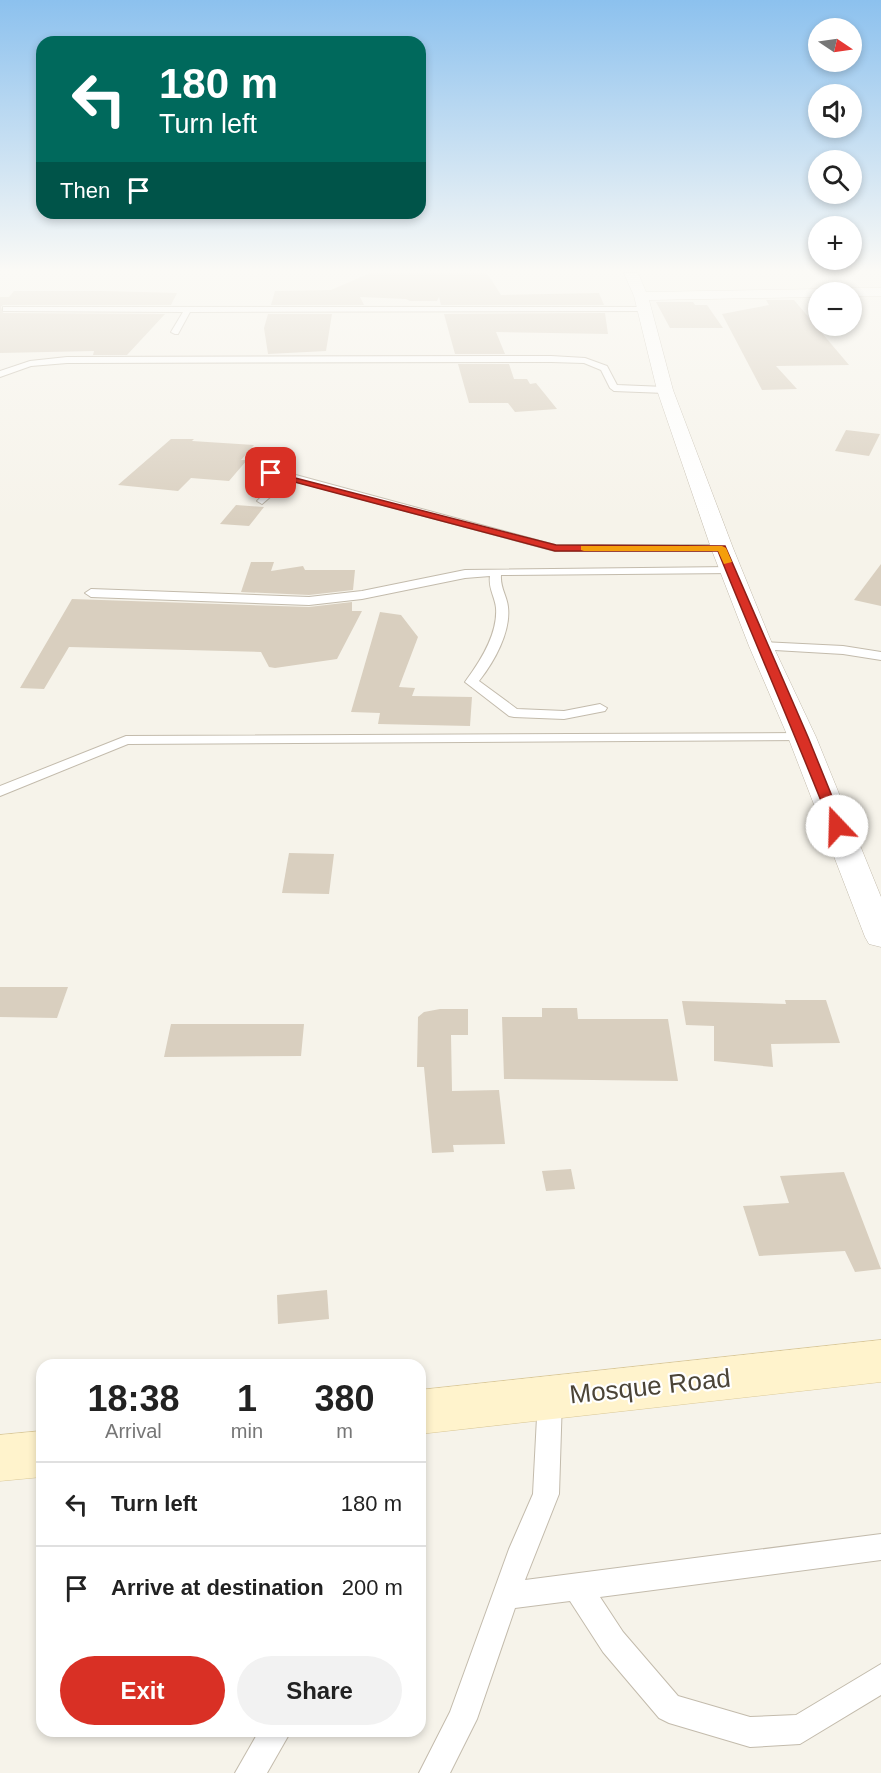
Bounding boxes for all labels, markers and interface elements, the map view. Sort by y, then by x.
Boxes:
north arrow [808,18,862,72]
map controls [808,18,862,336]
icon: left [60,60,138,138]
text: 180 m [159,60,278,107]
button: sound [808,84,862,138]
text: Turn left [159,109,257,139]
button: search [808,150,862,204]
icon: arrive [122,174,155,207]
text: Then [60,178,110,203]
button: + [808,216,862,270]
button: − [808,282,862,336]
pin [245,447,296,498]
icon: arrive [254,456,287,489]
position arrow [805,794,869,858]
street label: Mosque Road [568,1363,732,1409]
text: 18:38 [87,1378,179,1419]
text: 1 [237,1378,257,1419]
text: 380 [314,1378,375,1419]
text: Arrival [105,1420,162,1442]
text: min [231,1420,263,1442]
text: m [336,1420,353,1442]
icon: left [60,1488,93,1521]
text: Turn left [111,1491,197,1516]
text: 180 m [341,1491,402,1516]
icon: arrive [60,1572,93,1605]
text: Arrive at destination [111,1575,324,1600]
text: 200 m [342,1575,403,1600]
button: Exit [60,1656,225,1725]
button: Share [237,1656,402,1725]

